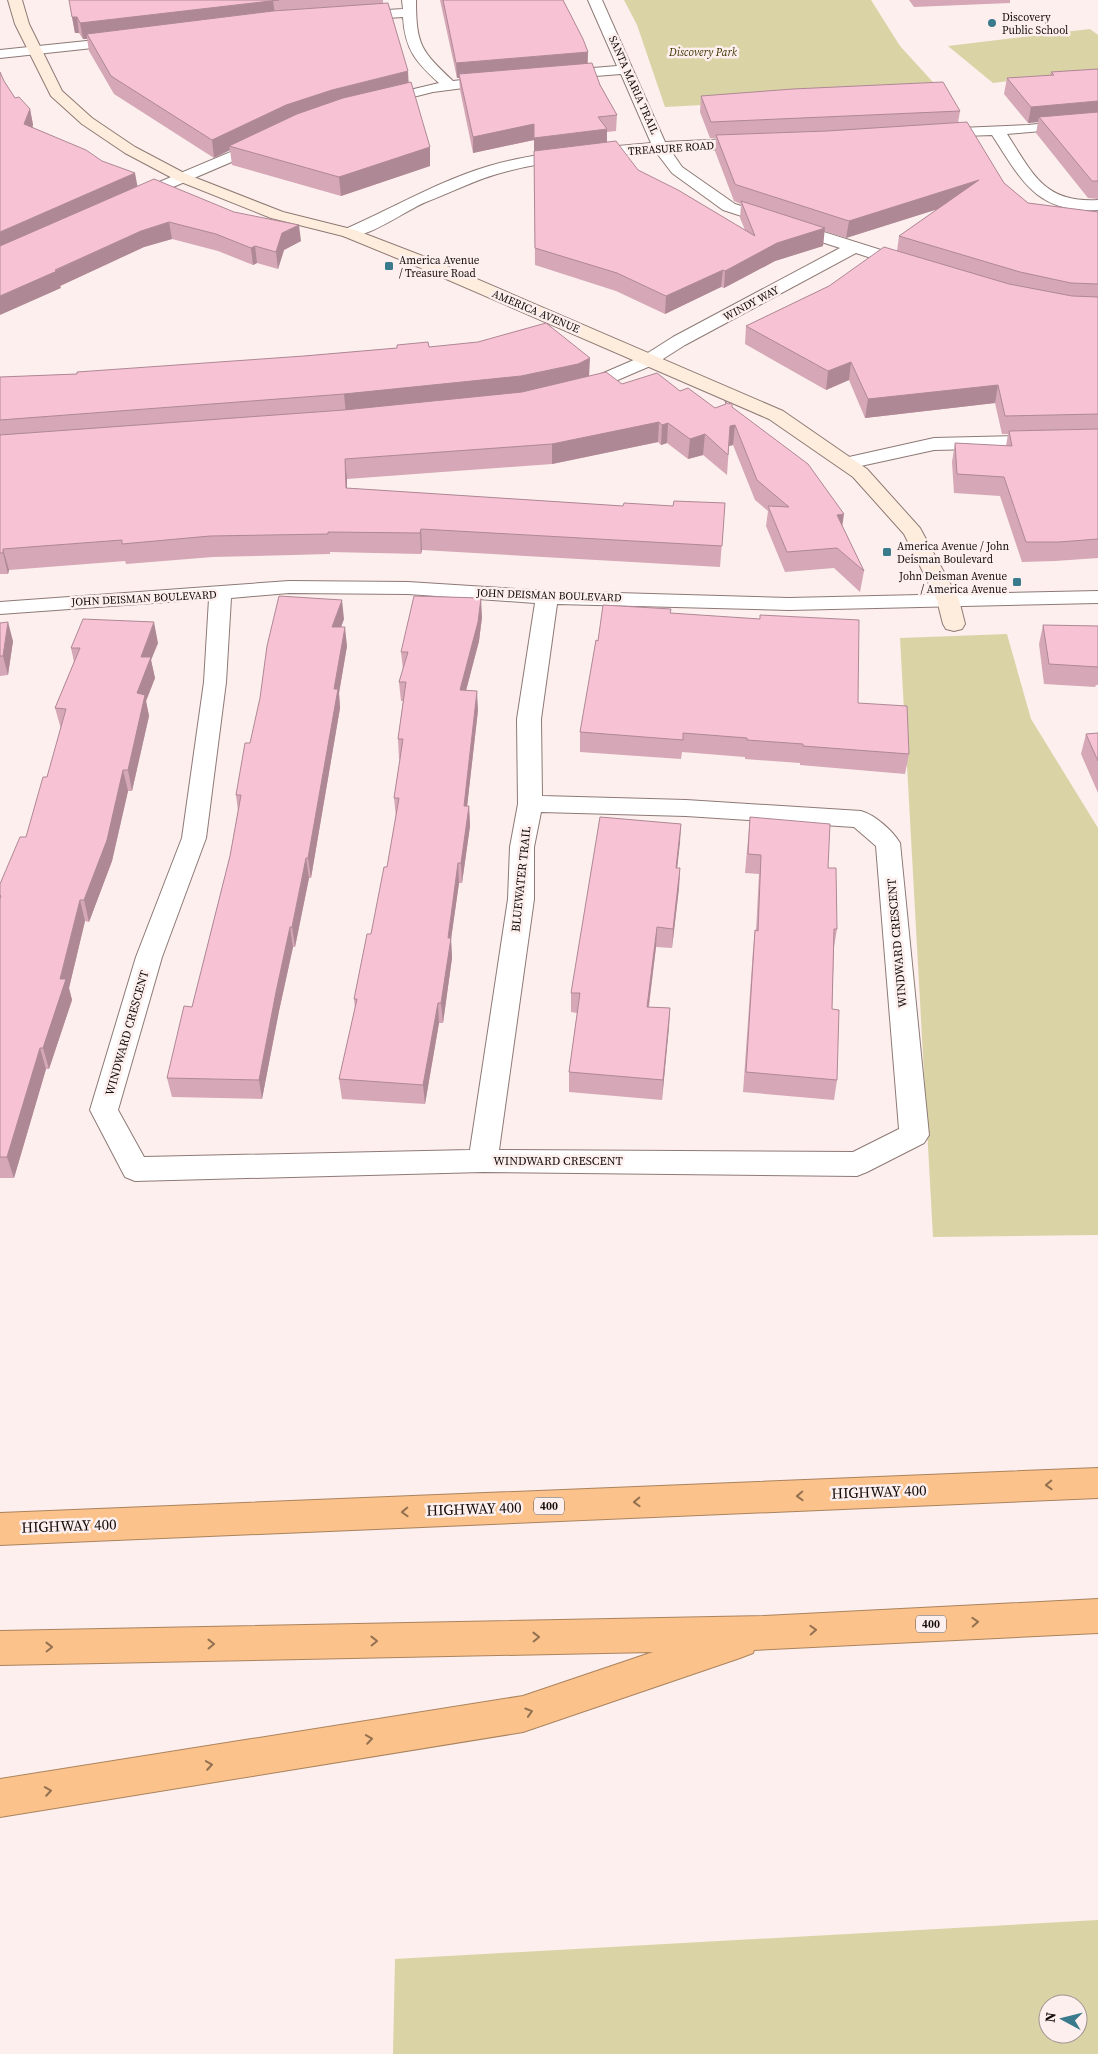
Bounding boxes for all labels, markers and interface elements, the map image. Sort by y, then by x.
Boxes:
place label: Discovery Public School [1002,10,1068,38]
marker: Discovery Public School [986,17,998,29]
street label: SANTA MARIA TRAIL [605,34,662,137]
park label: Discovery Park [668,45,738,60]
street label: TREASURE ROAD [627,138,715,159]
place label: America Avenue / Treasure Road [399,253,480,281]
marker: America Avenue / Treasure Road [383,260,395,272]
street label: WINDY WAY [721,282,782,324]
street label: AMERICA AVENUE [490,286,582,337]
place label: America Avenue / John Deisman Boulevard [897,539,1010,567]
marker: America Avenue / John Deisman Boulevard [881,546,893,558]
place label: John Deisman Avenue / America Avenue [898,569,1007,597]
marker: John Deisman Avenue / America Avenue [1011,576,1023,588]
street label: JOHN DEISMAN BOULEVARD [475,585,622,606]
street label: JOHN DEISMAN BOULEVARD [70,587,217,610]
street label: BLUEWATER TRAIL [507,825,535,933]
street label: WINDWARD CRESCENT [883,877,911,1008]
street label: WINDWARD CRESCENT [101,968,153,1097]
street label: WINDWARD CRESCENT [493,1153,623,1169]
street label: HIGHWAY 400 [831,1479,927,1504]
one-way arrow [1045,1480,1053,1491]
one-way arrow [795,1490,803,1501]
street label: HIGHWAY 400 [426,1496,522,1521]
one-way arrow [633,1497,641,1508]
road number: 400 [534,1498,564,1514]
one-way arrow [401,1507,408,1517]
street label: HIGHWAY 400 [21,1513,117,1538]
road number: 400 [916,1616,946,1632]
one-way arrow [971,1617,979,1628]
one-way arrow [809,1625,817,1636]
one-way arrow [532,1632,540,1642]
one-way arrow [370,1635,378,1646]
one-way arrow [208,1639,215,1649]
one-way arrow [45,1642,53,1652]
one-way arrow [524,1707,533,1717]
one-way arrow [365,1734,373,1744]
one-way arrow [204,1760,213,1770]
one-way arrow [44,1786,52,1796]
north arrow [1038,1994,1088,2044]
text: N [1040,2011,1061,2024]

